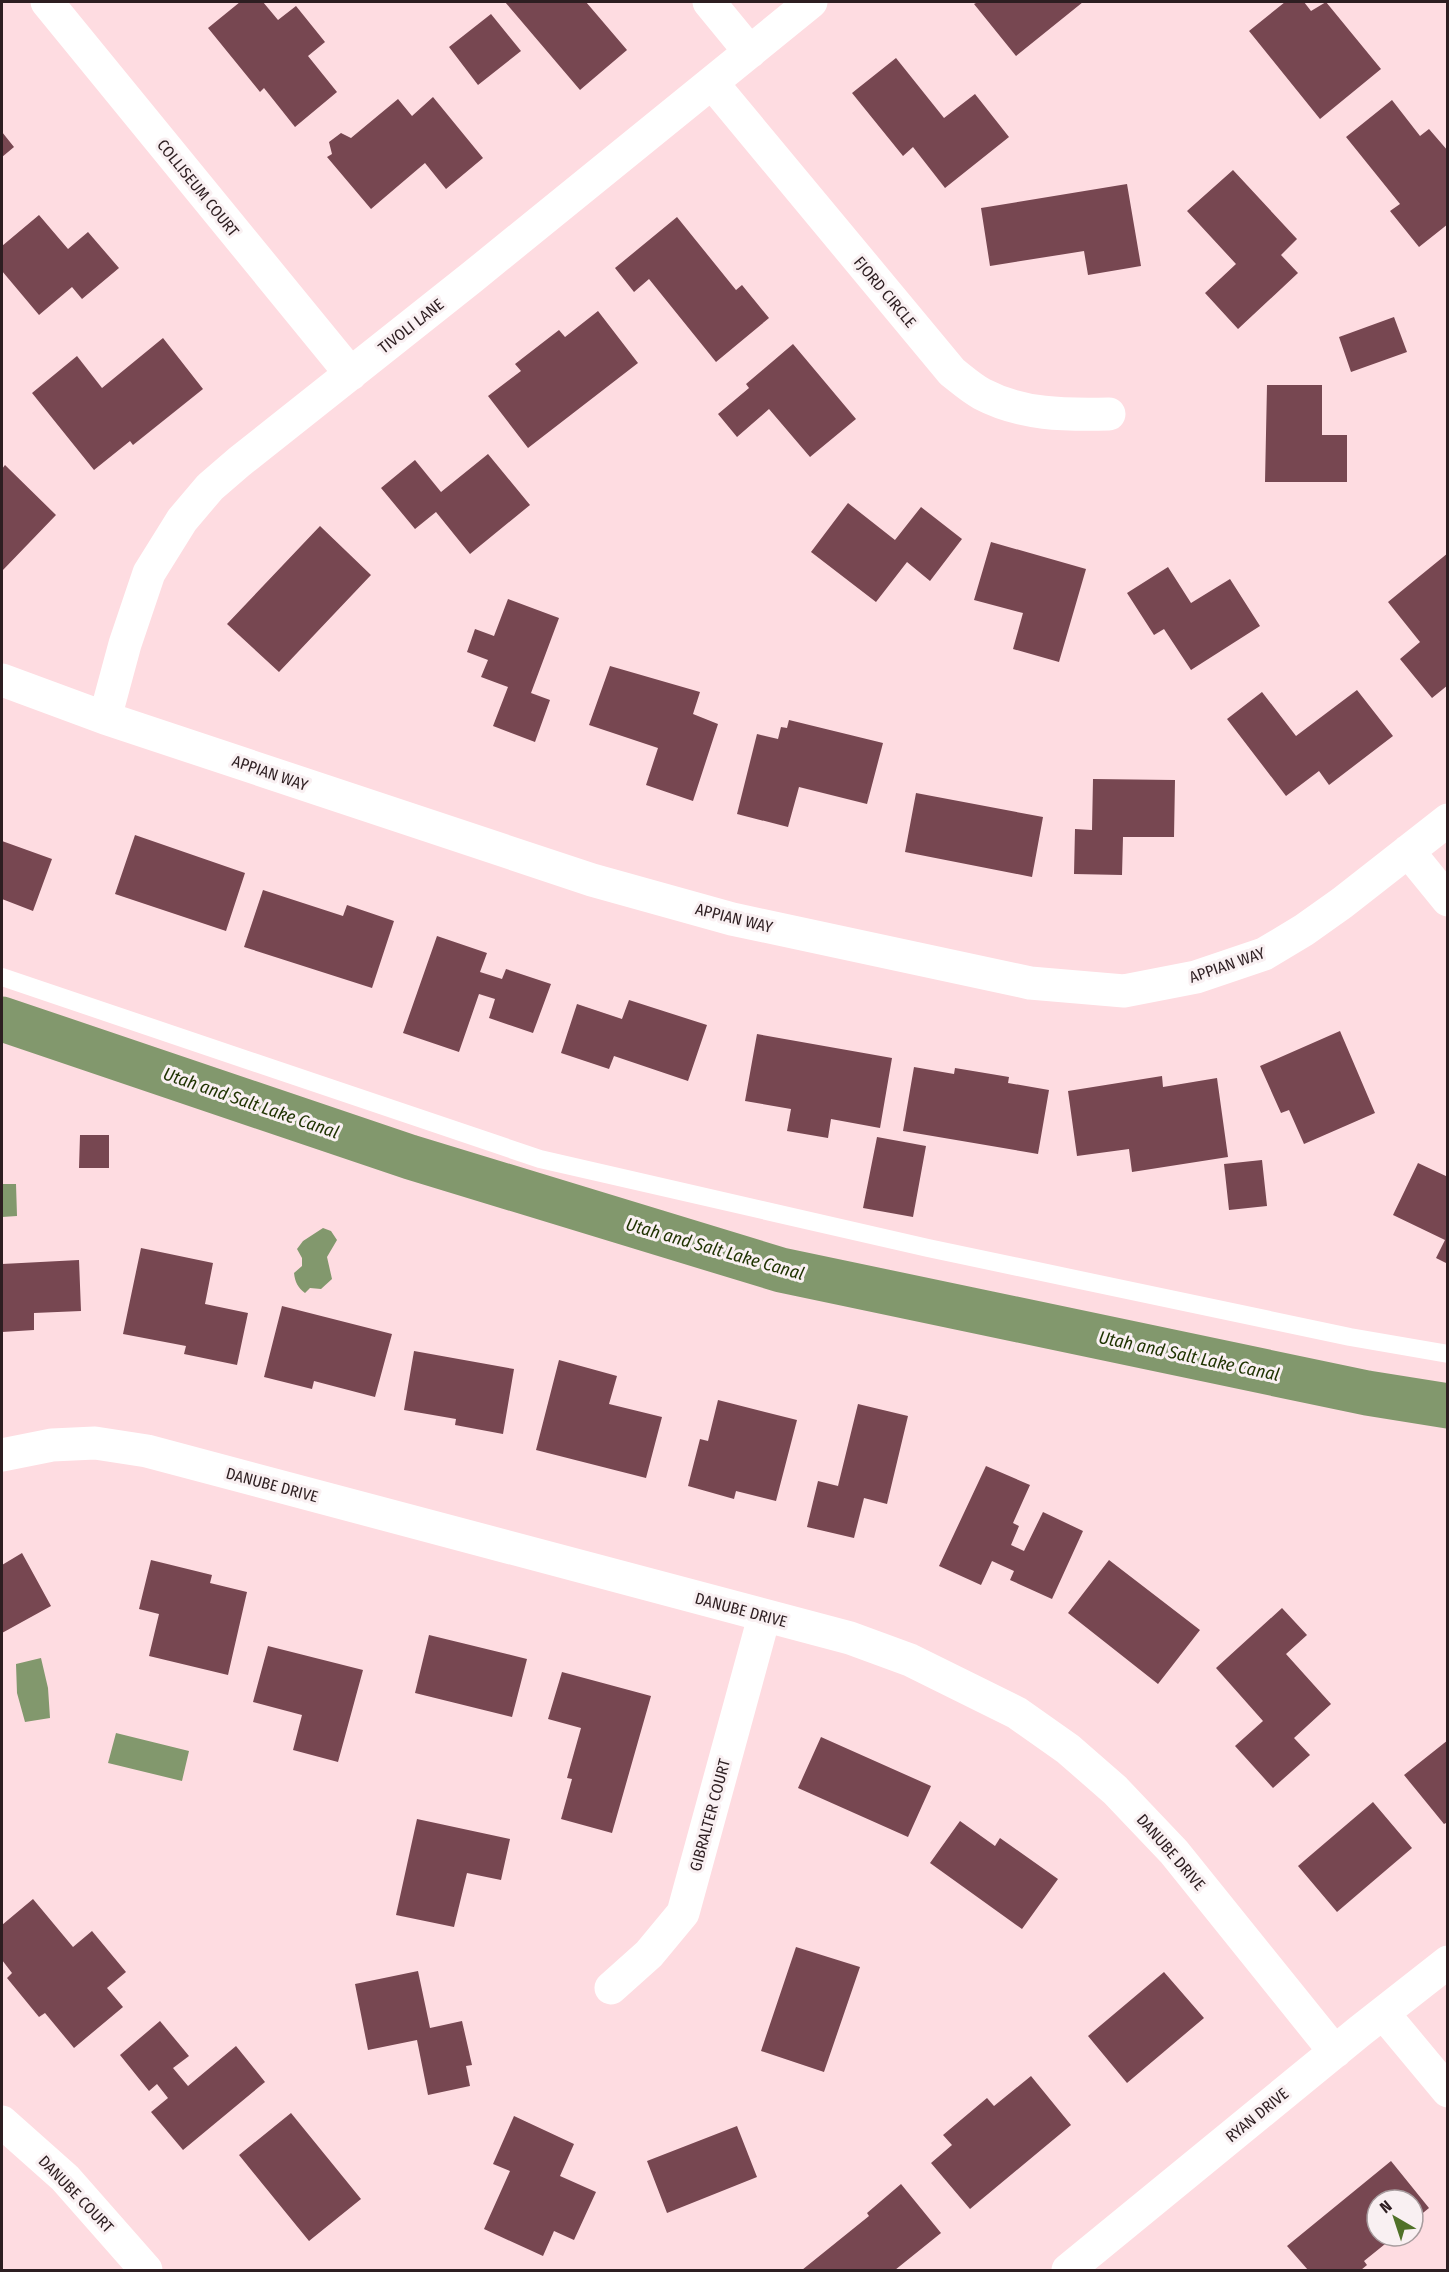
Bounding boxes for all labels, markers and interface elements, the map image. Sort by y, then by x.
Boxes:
street label: COLLISEUM COURT [153,136,243,241]
street label: FJORD CIRCLE [850,253,920,331]
street label: TIVOLI LANE [375,295,447,357]
street label: APPIAN WAY [230,751,310,795]
street label: APPIAN WAY [693,899,775,937]
street label: APPIAN WAY [1187,943,1267,987]
water label: Utah and Salt Lake Canal [160,1063,342,1143]
water label: Utah and Salt Lake Canal [623,1213,807,1285]
water label: Utah and Salt Lake Canal [1097,1326,1282,1386]
street label: DANUBE DRIVE [224,1464,320,1506]
street label: DANUBE DRIVE [693,1589,789,1631]
street label: GIBRALTER COURT [686,1756,734,1873]
street label: DANUBE DRIVE [1133,1810,1209,1894]
street label: RYAN DRIVE [1222,2084,1292,2146]
street label: DANUBE COURT [35,2152,118,2237]
north arrow [1365,2188,1425,2248]
text: N [1376,2196,1396,2217]

